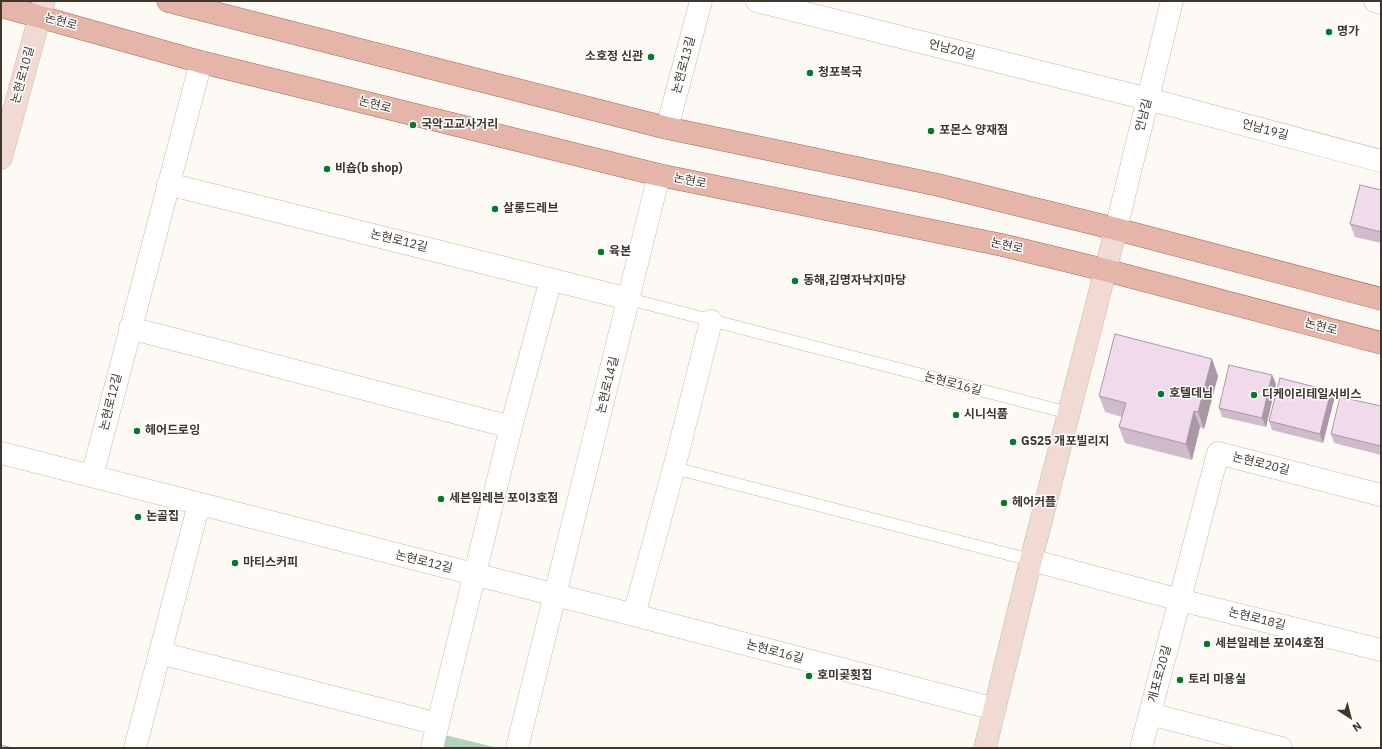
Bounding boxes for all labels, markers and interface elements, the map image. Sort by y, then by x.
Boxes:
street label: 논현로 [43,11,79,33]
place label: 명가 [1337,25,1359,39]
marker: 명가 [1324,27,1334,37]
street label: 논현로13길 [669,35,699,95]
street label: 언남20길 [927,37,977,63]
street label: 논현로10길 [8,45,38,105]
place label: 소호정 신관 [585,50,643,64]
marker: 소호정 신관 [646,52,656,62]
place label: 청포복국 [818,66,862,80]
marker: 청포복국 [805,68,815,78]
street label: 논현로 [357,94,393,116]
street label: 언남길 [1133,97,1155,133]
street label: 언남19길 [1240,117,1290,143]
place label: 국악고교사거리 [421,118,498,132]
marker: 국악고교사거리 [408,120,418,130]
place label: 포몬스 양재점 [939,124,1008,138]
marker: 포몬스 양재점 [926,126,936,136]
place label: 비숍(b shop) [335,162,403,176]
marker: 비숍(b shop) [322,164,332,174]
street label: 논현로 [672,171,708,191]
place label: 살롱드레브 [503,202,558,216]
marker: 살롱드레브 [490,204,500,214]
street label: 논현로12길 [369,227,429,255]
street label: 논현로 [989,235,1025,257]
place label: 육본 [609,245,631,259]
marker: 육본 [596,247,606,257]
place label: 동해,김명자낙지마당 [803,274,906,288]
marker: 동해,김명자낙지마당 [790,276,800,286]
street label: 논현로 [1303,316,1339,338]
street label: 논현로14길 [594,355,622,415]
street label: 논현로16길 [923,369,983,399]
street label: 논현로12길 [97,372,125,432]
place label: 호텔데님 [1169,387,1213,401]
place label: 디케이리테일서비스 [1262,388,1361,402]
marker: 호텔데님 [1156,389,1166,399]
marker: 디케이리테일서비스 [1249,390,1259,400]
place label: 시니식품 [964,408,1008,422]
marker: 시니식품 [951,410,961,420]
place label: 헤어드로잉 [145,424,200,438]
marker: 헤어드로잉 [132,426,142,436]
place label: GS25 개포빌리지 [1021,435,1110,449]
marker: GS25 개포빌리지 [1008,437,1018,447]
street label: 논현로20길 [1231,450,1291,478]
place label: 세븐일레븐 포이3호점 [449,492,558,506]
marker: 세븐일레븐 포이3호점 [436,494,446,504]
place label: 헤어커플 [1012,496,1056,510]
marker: 헤어커플 [999,498,1009,508]
place label: 논골집 [146,510,179,524]
marker: 논골집 [133,512,143,522]
street label: 논현로12길 [394,548,454,576]
place label: 마티스커피 [243,556,298,570]
marker: 마티스커피 [230,558,240,568]
street label: 논현로18길 [1227,605,1287,633]
street label: 논현로16길 [745,637,805,667]
place label: 세븐일레븐 포이4호점 [1215,637,1324,651]
marker: 세븐일레븐 포이4호점 [1202,639,1212,649]
street label: 개포로20길 [1145,644,1175,704]
place label: 호미곶횟집 [817,669,872,683]
marker: 호미곶횟집 [804,671,814,681]
place label: 토리 미용실 [1188,673,1246,687]
marker: 토리 미용실 [1175,675,1185,685]
north arrow [1330,697,1370,737]
text: N [1350,719,1364,735]

